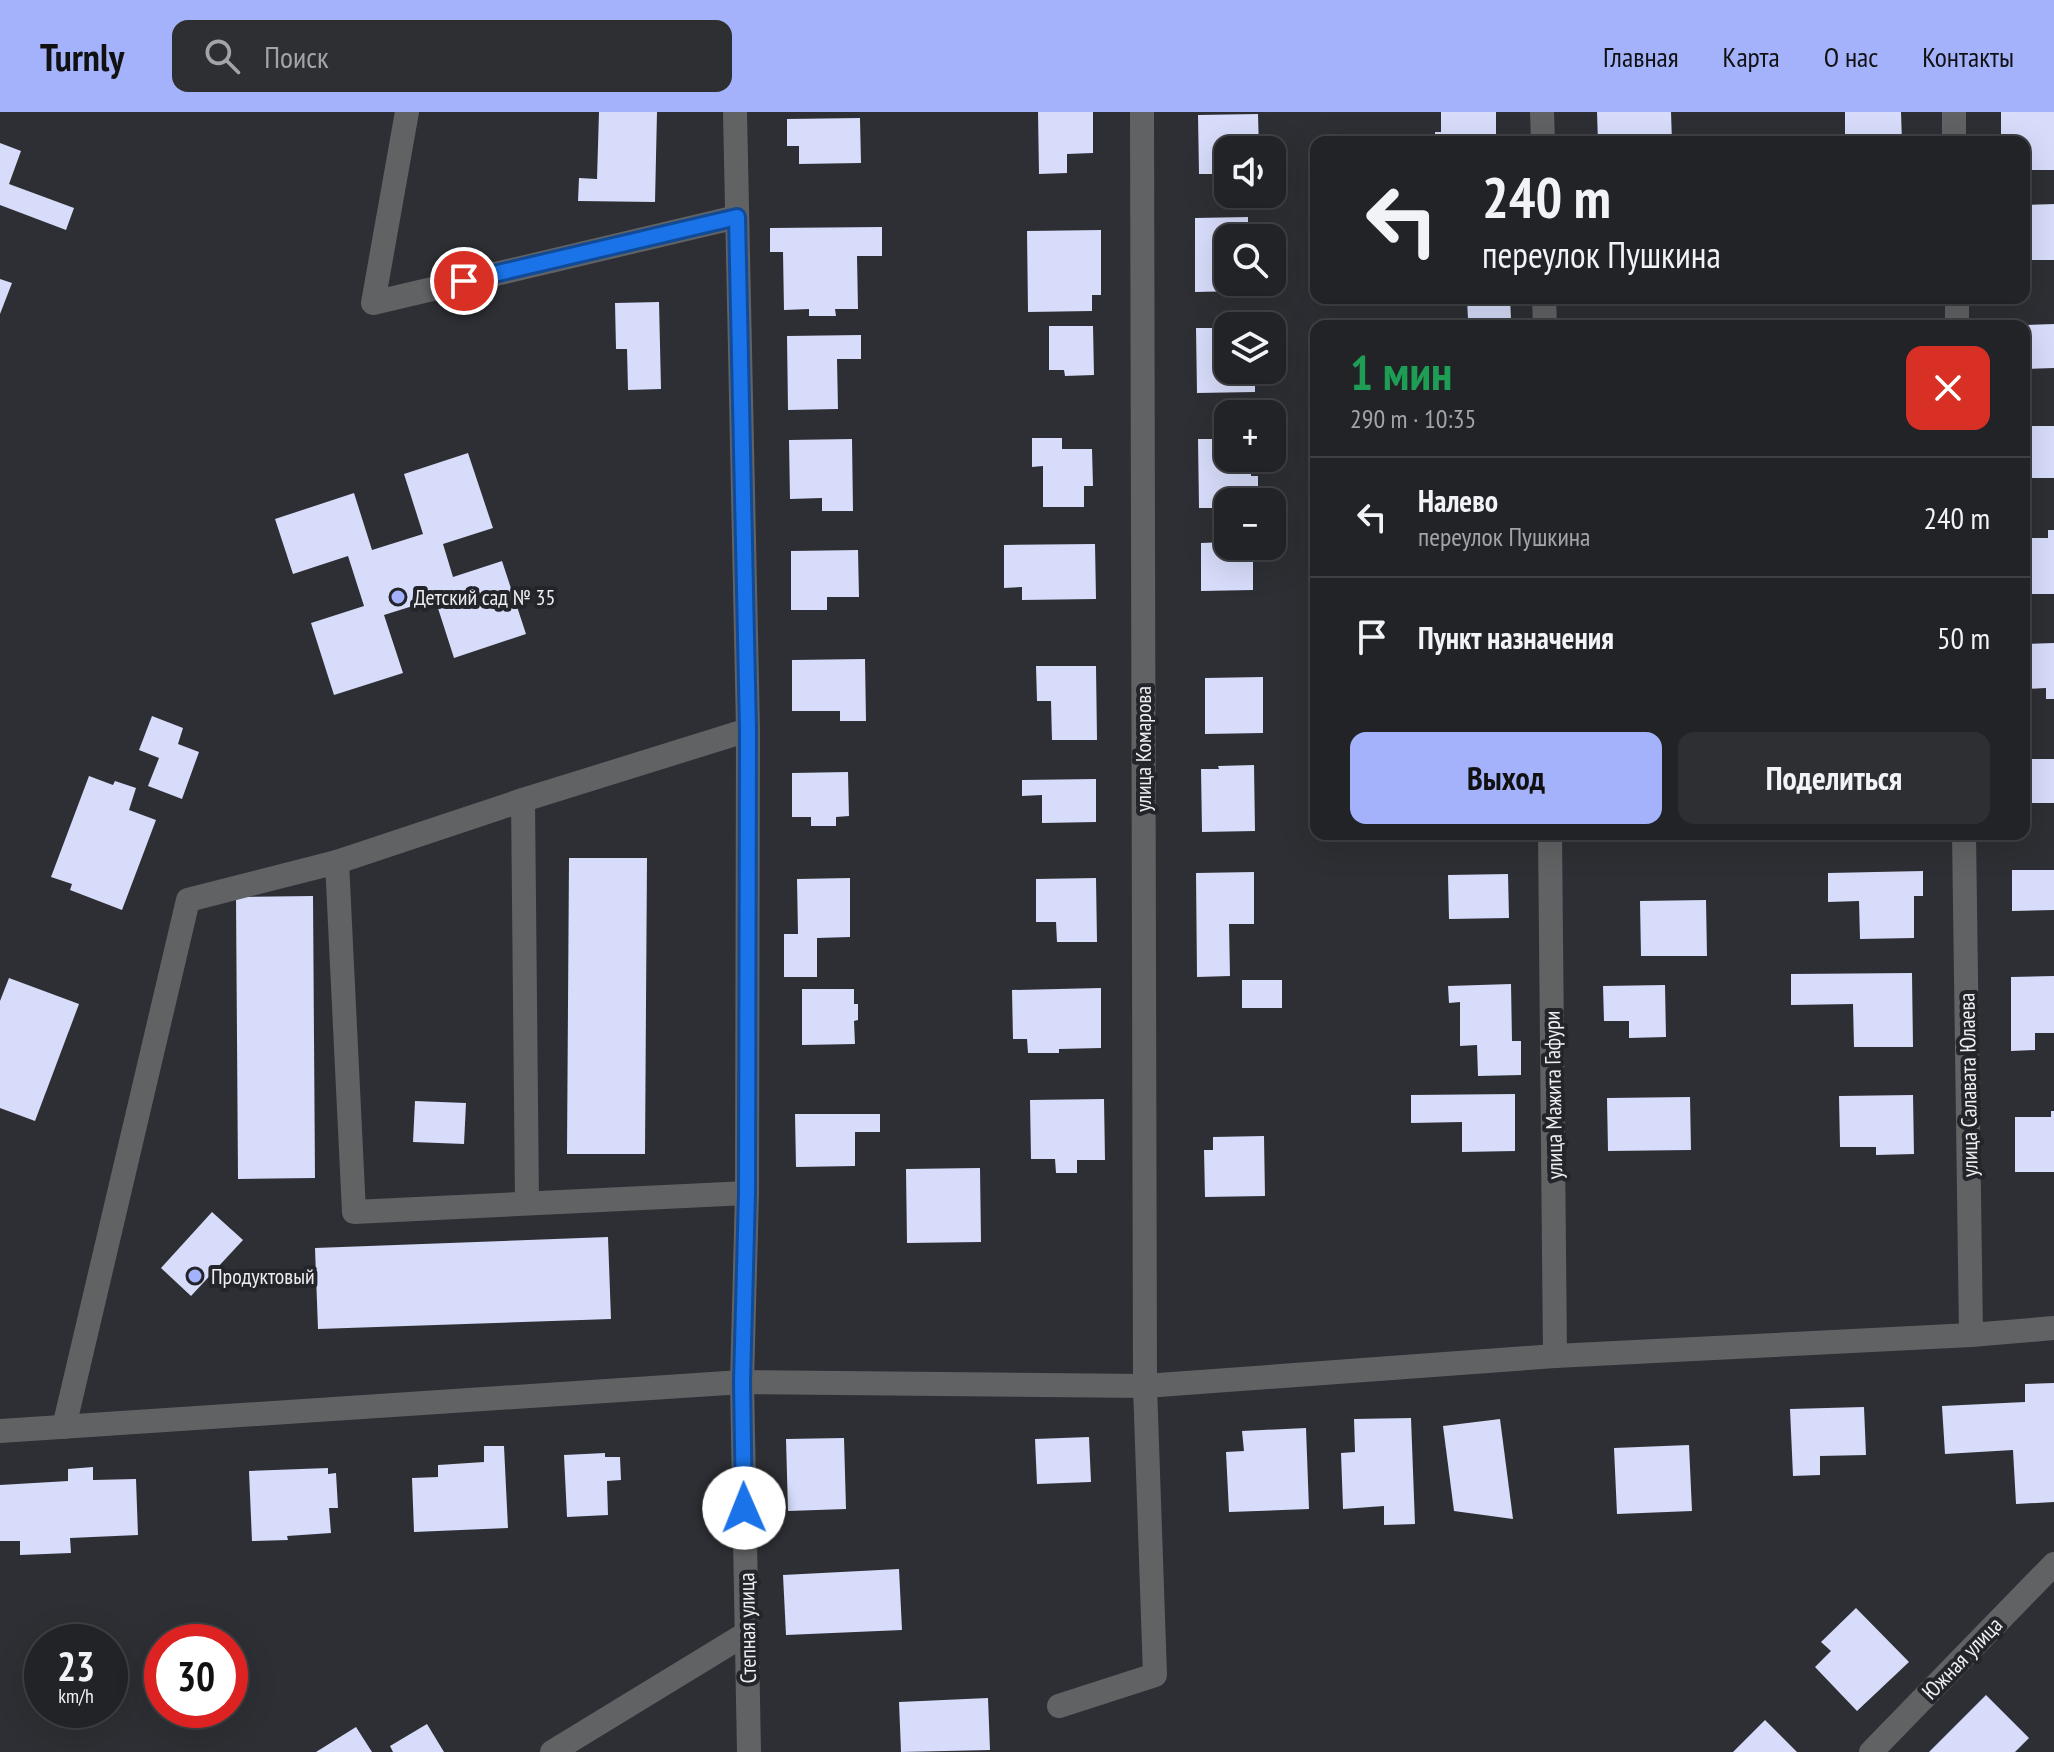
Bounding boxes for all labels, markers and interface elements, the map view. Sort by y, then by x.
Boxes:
search box [172,20,732,92]
text: Turnly [40,32,124,81]
icon: search [200,34,244,78]
text: Поиск [264,37,329,76]
text: Главная [1603,38,1679,75]
text: Карта [1723,38,1780,75]
text: О нас [1824,38,1878,75]
text: Контакты [1922,38,2014,75]
map controls [1214,136,1286,560]
button: sound [1214,136,1286,208]
text: 240 m [1482,161,1611,233]
icon: left [1350,168,1454,272]
button: search [1214,224,1286,296]
text: переулок Пушкина [1482,231,1721,278]
pin [430,247,498,315]
icon: arrive [442,259,486,303]
button: layers [1214,312,1286,384]
text: 1 мин [1350,341,1452,403]
button: close [1906,346,1990,430]
button: + [1214,400,1286,472]
text: 290 m · 10:35 [1350,402,1476,435]
text: Налево [1418,481,1498,520]
button: − [1214,488,1286,560]
icon: left [1350,495,1394,539]
text: 240 m [1924,498,1990,537]
text: переулок Пушкина [1418,520,1590,553]
place label: Детский сад № 35 [414,583,555,611]
marker: Детский сад № 35 [389,588,407,606]
icon: arrive [1350,615,1394,659]
text: Пункт назначения [1418,618,1614,657]
text: 50 m [1937,618,1990,657]
street label: улица Комарова [1129,686,1157,812]
button: Выход [1350,732,1662,824]
button: Поделиться [1678,732,1990,824]
street label: улица Салавата Юлаева [1952,993,1984,1177]
street label: улица Мажита Гафури [1538,1010,1568,1180]
place label: Продуктовый [211,1262,315,1290]
marker: Продуктовый [186,1267,204,1285]
position arrow [702,1466,786,1550]
street label: Степная улица [732,1572,762,1684]
street label: Южная улица [1916,1611,2008,1705]
speed limit sign: 30 [144,1624,248,1728]
text: 23 [57,1640,95,1692]
text: km/h [58,1683,94,1709]

